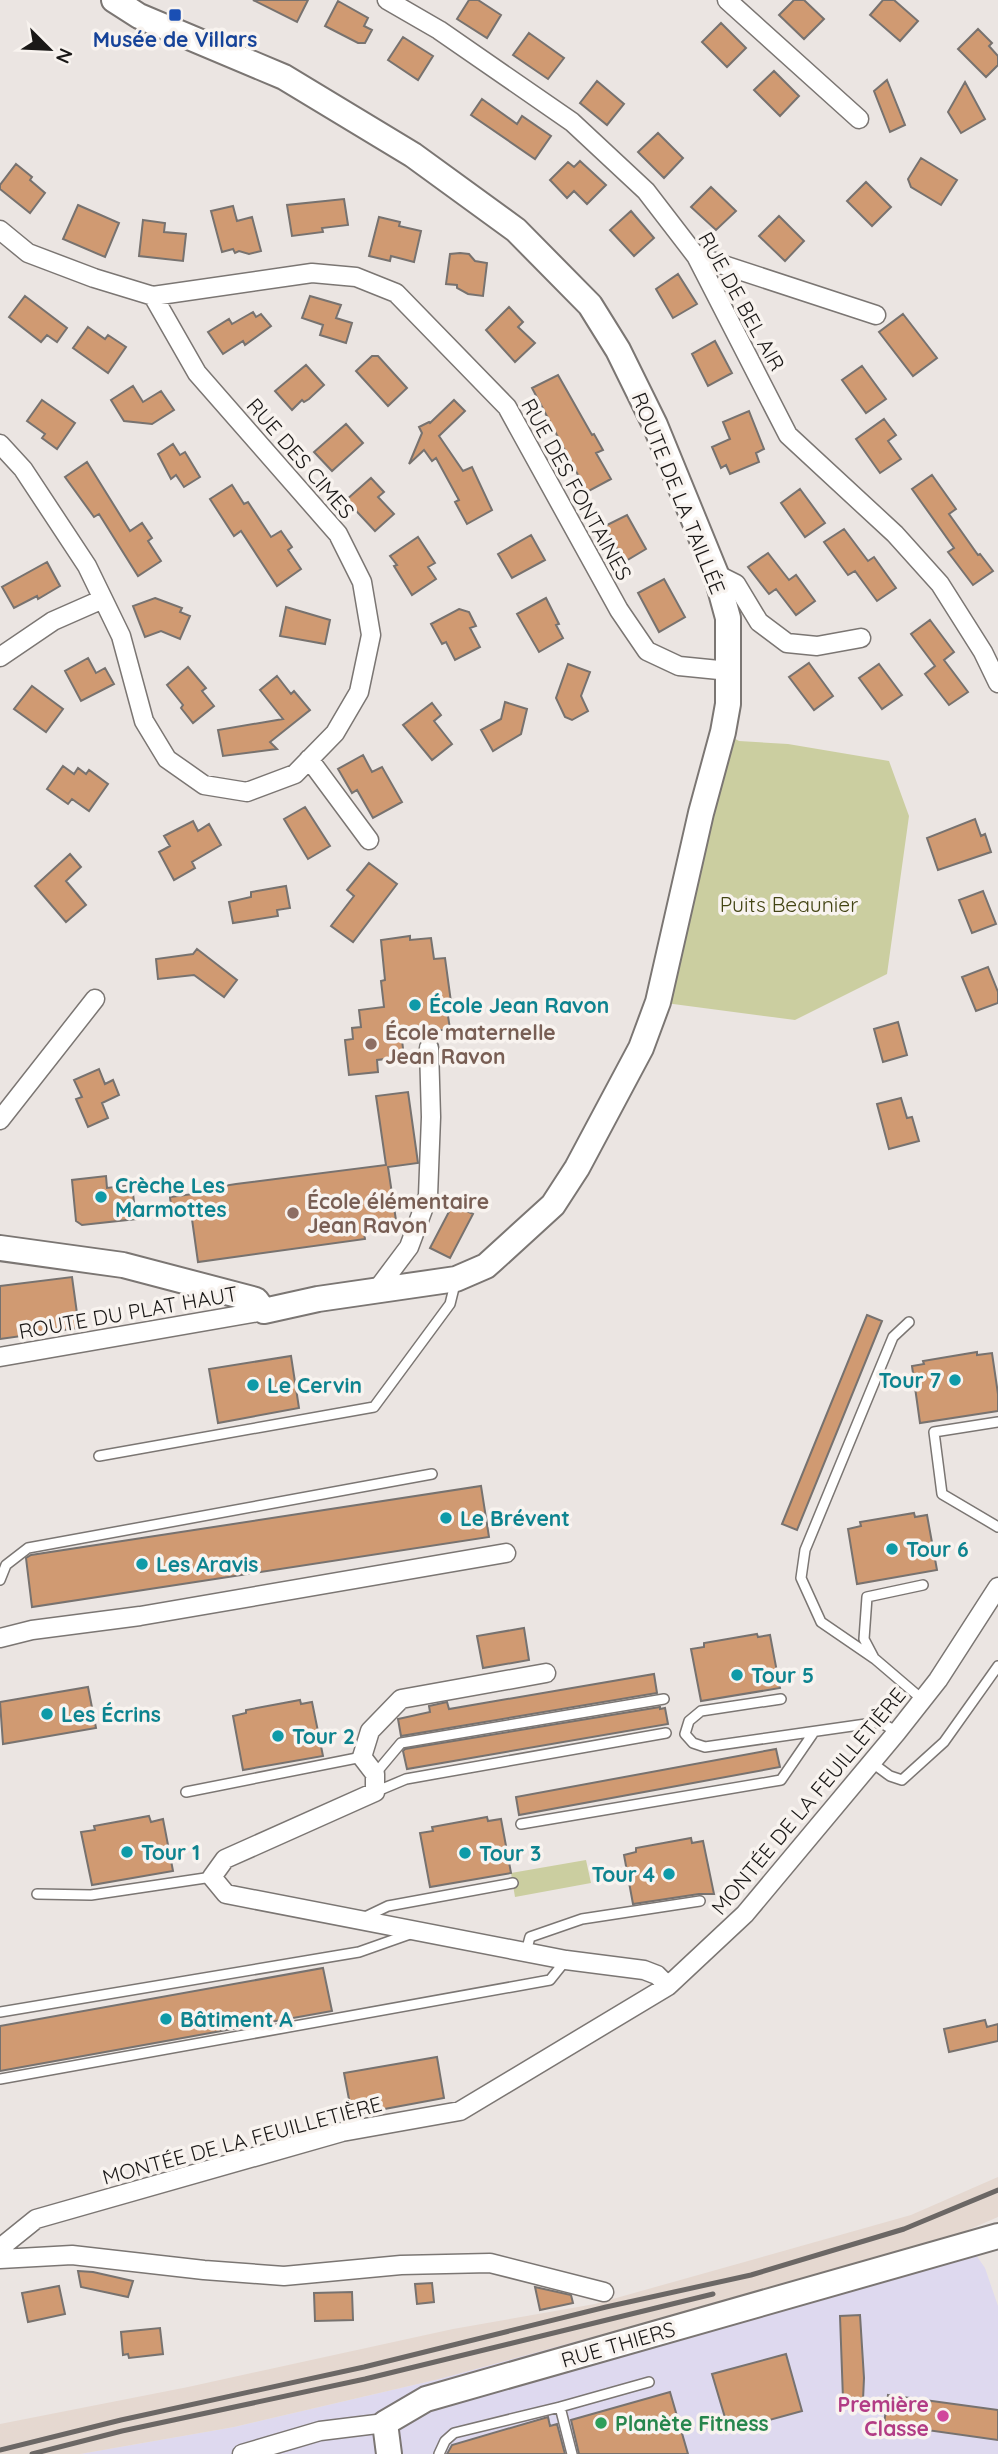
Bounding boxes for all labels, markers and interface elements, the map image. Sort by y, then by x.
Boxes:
marker: Musée de Villars [167,7,183,23]
north arrow [14,14,84,84]
place label: Musée de Villars [93,26,257,52]
text: N [51,45,78,67]
street label: RUE DE BEL AIR [693,227,791,375]
street label: ROUTE DE LA TAILLÉE [627,388,731,598]
street label: RUE DES CIMES [242,392,360,524]
street label: RUE DES FONTAINES [516,394,638,584]
park label: Puits Beaunier [720,891,858,917]
place label: École Jean Ravon [429,992,609,1018]
marker: École Jean Ravon [407,997,423,1013]
place label: École maternelle Jean Ravon [385,1019,556,1069]
marker: École maternelle Jean Ravon [363,1036,379,1052]
place label: Crèche Les Marmottes [115,1172,227,1222]
place label: École élémentaire Jean Ravon [307,1188,489,1238]
marker: Crèche Les Marmottes [93,1189,109,1205]
marker: École élémentaire Jean Ravon [285,1205,301,1221]
street label: ROUTE DU PLAT HAUT [16,1280,240,1344]
place label: Tour 7 [878,1367,941,1393]
place label: Le Cervin [267,1372,362,1398]
marker: Tour 7 [947,1372,963,1388]
marker: Le Cervin [245,1377,261,1393]
place label: Le Brévent [460,1505,570,1531]
marker: Le Brévent [438,1510,454,1526]
place label: Tour 6 [906,1536,969,1562]
marker: Tour 6 [884,1541,900,1557]
place label: Les Aravis [156,1551,258,1577]
marker: Les Aravis [134,1556,150,1572]
place label: Tour 5 [751,1662,814,1688]
marker: Tour 5 [729,1667,745,1683]
street label: MONTÉE DE LA FEUILLETIÈRE [705,1682,911,1920]
place label: Les Écrins [61,1701,161,1727]
marker: Les Écrins [39,1706,55,1722]
place label: Tour 2 [292,1723,355,1749]
marker: Tour 2 [270,1728,286,1744]
place label: Tour 1 [141,1839,200,1865]
place label: Tour 3 [479,1840,541,1866]
marker: Tour 1 [119,1844,135,1860]
marker: Tour 3 [457,1845,473,1861]
place label: Tour 4 [592,1861,655,1887]
marker: Tour 4 [661,1866,677,1882]
place label: Bâtiment A [180,2006,293,2032]
marker: Bâtiment A [158,2011,174,2027]
street label: MONTÉE DE LA FEUILLETIÈRE [99,2090,385,2190]
street label: RUE THIERS [558,2315,678,2373]
place label: Première Classe [838,2391,929,2441]
marker: Première Classe [935,2408,951,2424]
place label: Planète Fitness [615,2410,769,2436]
marker: Planète Fitness [593,2415,609,2431]

